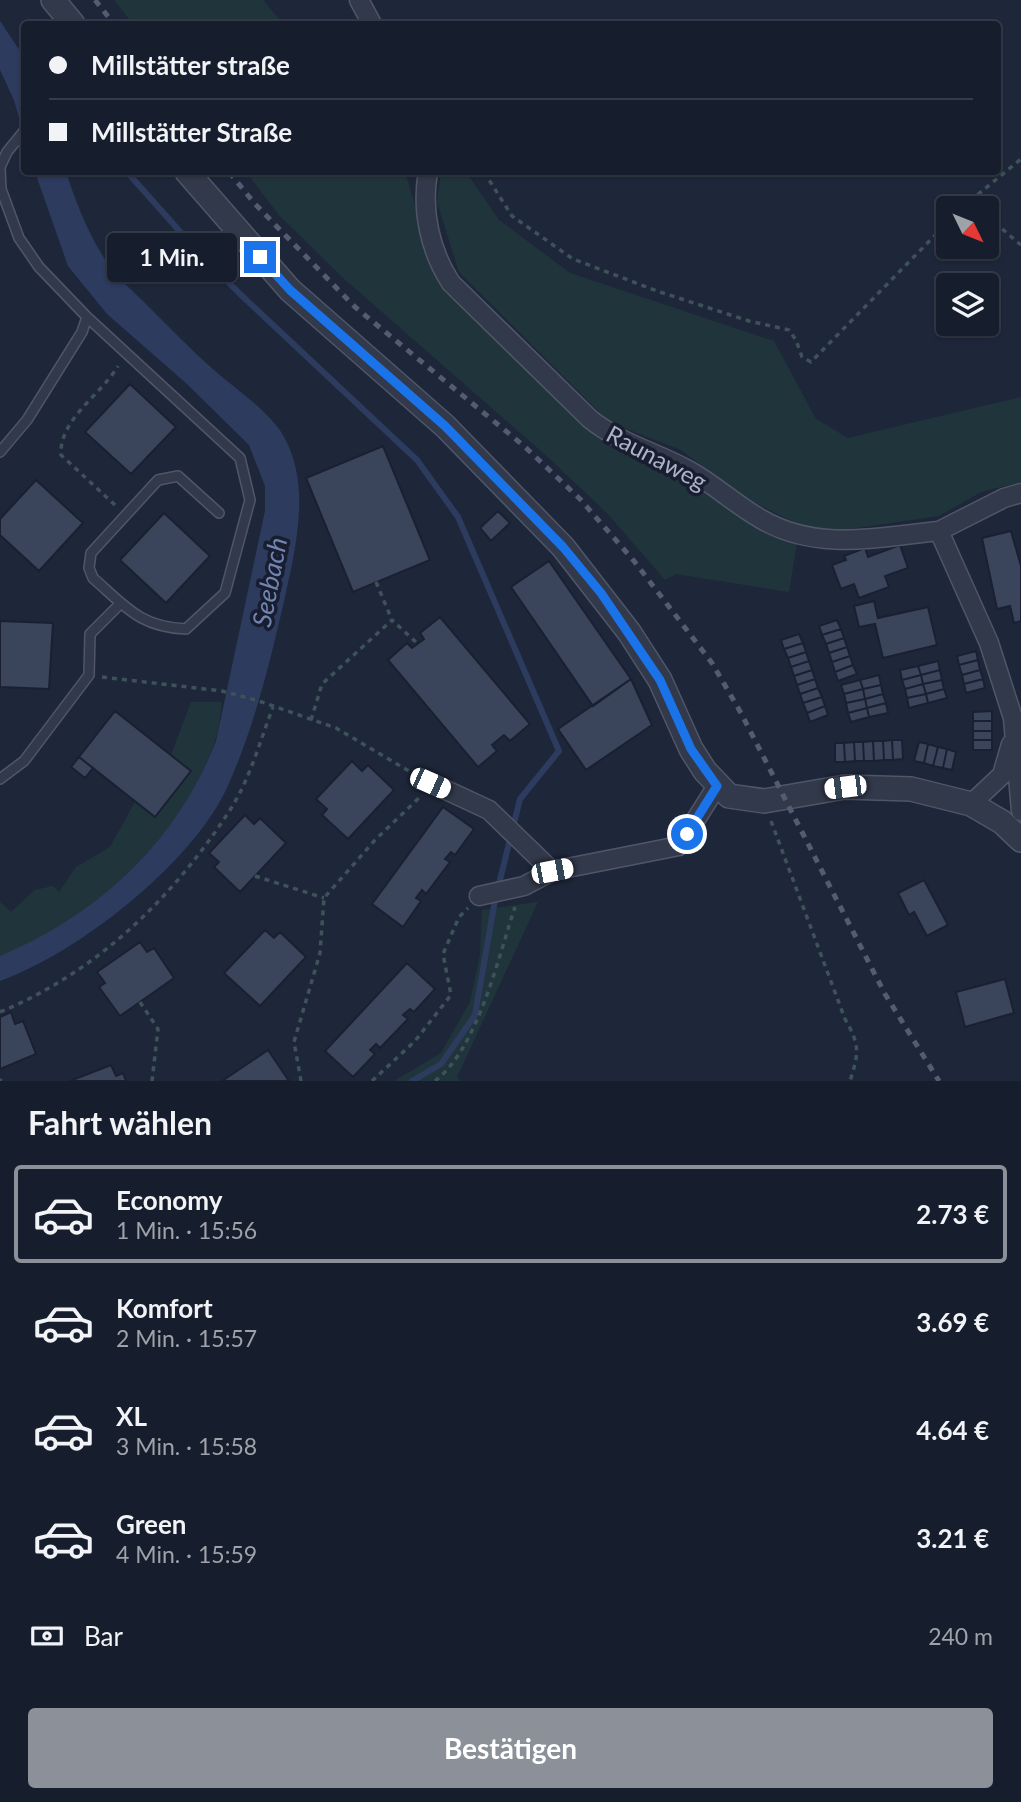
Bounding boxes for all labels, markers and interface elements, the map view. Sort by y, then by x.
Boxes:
text: Millstätter straße [91,49,290,81]
text: Millstätter Straße [91,116,292,148]
north arrow [936,196,999,259]
map controls [936,196,999,336]
callout: 1 Min. [106,232,236,282]
route end [244,241,276,273]
text: 1 Min. [140,243,204,271]
button: layers [936,273,999,336]
street label: Raunaweg [602,419,712,495]
water label: Seebach [245,534,293,630]
car [407,765,454,801]
car [823,774,868,800]
route start [671,818,703,850]
car [530,857,575,885]
text: Fahrt wählen [28,1103,212,1142]
icon: car [32,1183,95,1246]
text: Economy [116,1184,222,1216]
text: 2.73 € [916,1198,989,1230]
text: 1 Min. · 15:56 [116,1216,257,1244]
icon: car [32,1291,95,1354]
text: Komfort [116,1292,213,1324]
text: 3.69 € [916,1306,989,1338]
text: 2 Min. · 15:57 [116,1324,257,1352]
icon: car [32,1399,95,1462]
text: XL [116,1400,147,1432]
text: 4.64 € [916,1414,989,1446]
text: 3 Min. · 15:58 [116,1432,257,1460]
icon: car [32,1507,95,1570]
text: Green [116,1508,186,1540]
text: 3.21 € [916,1522,989,1554]
text: 4 Min. · 15:59 [116,1540,257,1568]
icon: cash [28,1617,66,1655]
text: Bar [84,1620,123,1652]
text: 240 m [928,1622,993,1650]
button: Bestätigen [28,1708,993,1788]

